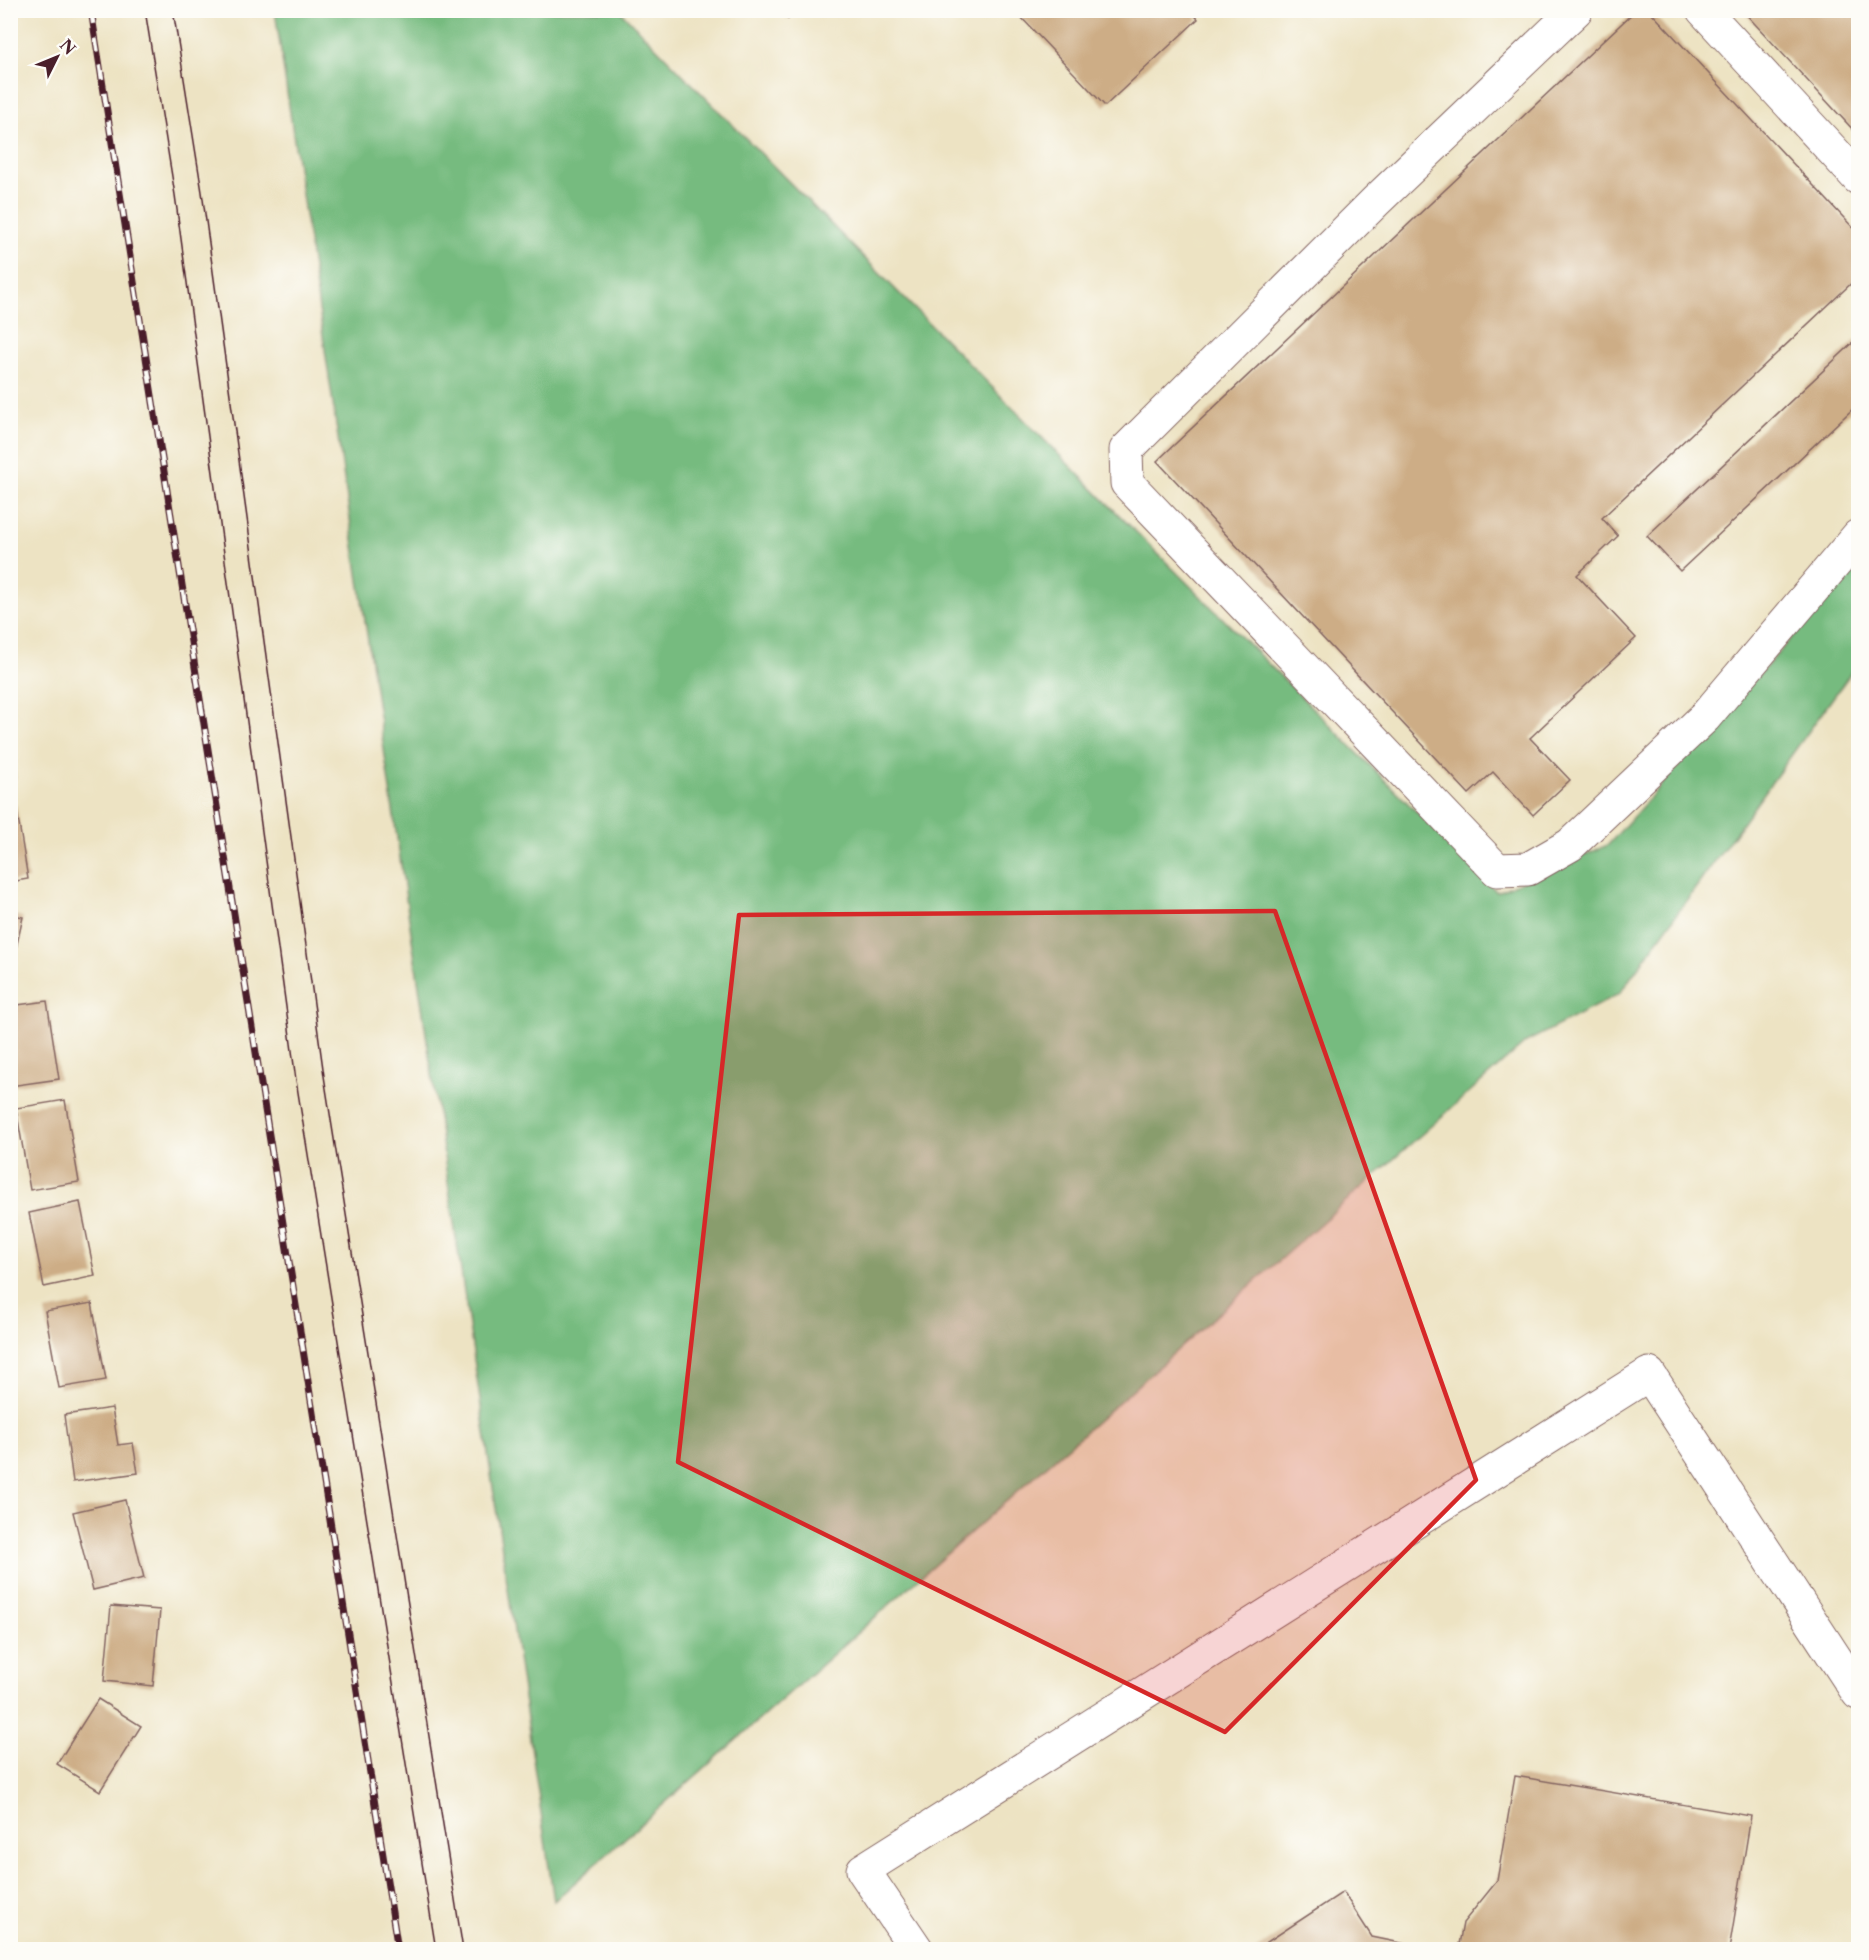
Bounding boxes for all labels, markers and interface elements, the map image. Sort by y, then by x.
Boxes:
north arrow [27,27,87,87]
text: N [56,35,80,59]

